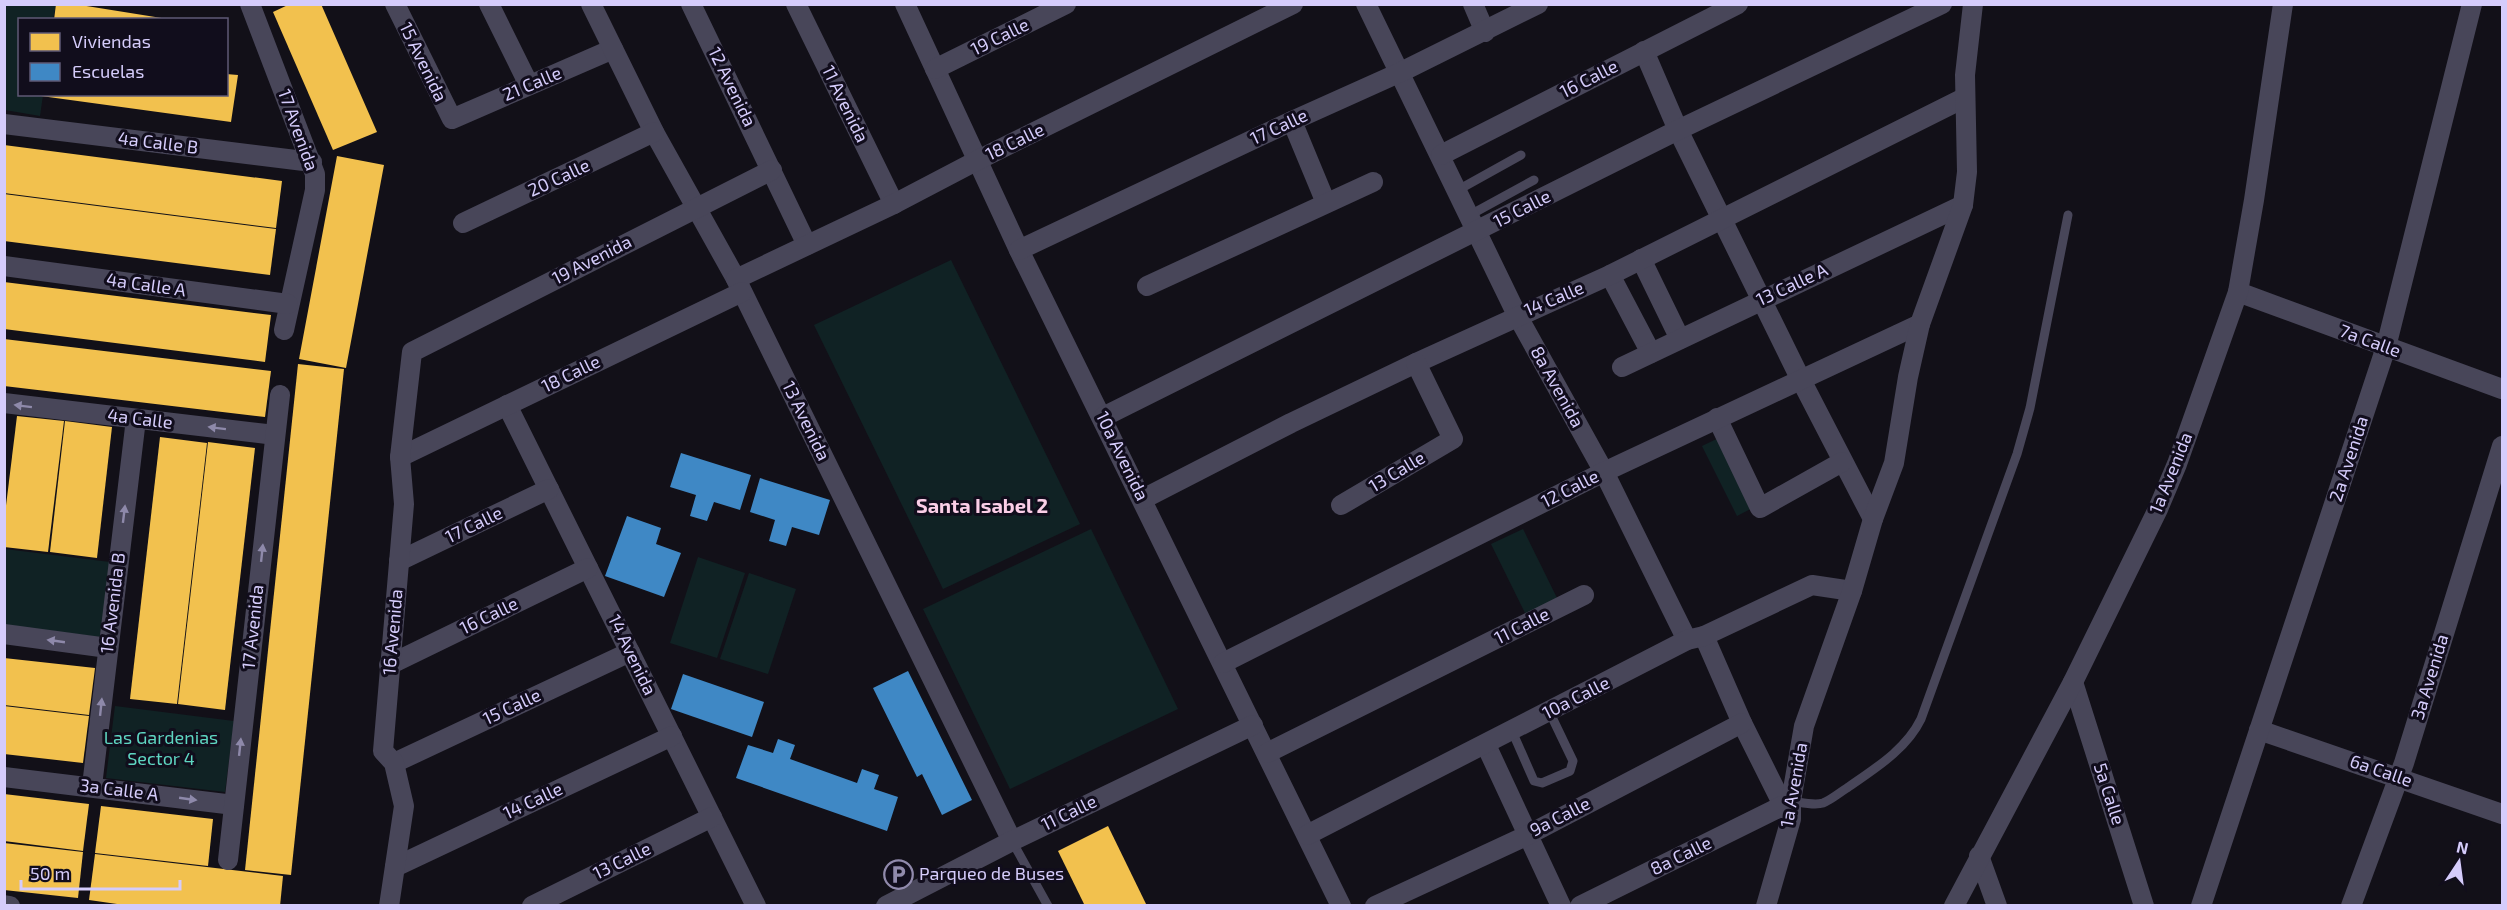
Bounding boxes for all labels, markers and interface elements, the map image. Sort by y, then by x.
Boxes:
street label: 19 Calle [967,13,1032,60]
legend [18,18,228,96]
street label: 15 Avenida [395,18,453,105]
text: Viviendas [72,30,151,52]
street label: 12 Avenida [704,43,762,130]
street label: 16 Calle [1556,54,1621,102]
text: Escuelas [72,60,144,82]
street label: 21 Calle [499,61,564,105]
street label: 11 Avenida [818,61,874,146]
street label: 17 Avenida [274,86,324,173]
street label: 17 Calle [1246,103,1311,149]
street label: 18 Calle [982,117,1048,165]
street label: 4a Calle B [117,126,199,158]
street label: 20 Calle [524,153,593,201]
street label: 15 Calle [1489,184,1554,232]
street label: 19 Avenida [548,230,635,288]
street label: 13 Calle A [1752,258,1832,310]
street label: 4a Calle A [105,268,188,301]
street label: 14 Calle [1520,276,1587,320]
street label: 7a Calle [2337,319,2404,361]
street label: 8a Avenida [1527,342,1589,431]
street label: 18 Calle [538,349,604,397]
street label: 13 Avenida [778,377,836,464]
one-way arrow [13,401,32,410]
street label: 4a Calle [106,403,174,433]
street label: 10a Avenida [1092,407,1154,504]
street label: 2a Avenida [2324,413,2372,504]
one-way arrow [207,423,226,433]
street label: 1a Avenida [2144,429,2196,516]
street label: 13 Calle [1364,446,1429,496]
street label: 12 Calle [1537,464,1602,512]
district label: Santa Isabel 2 [916,493,1048,517]
street label: 17 Calle [441,501,506,547]
one-way arrow [120,504,129,523]
one-way arrow [257,544,267,563]
street label: 16 Avenida B [95,551,129,654]
street label: 17 Avenida [237,583,267,670]
street label: 16 Avenida [377,588,407,676]
street label: 16 Calle [456,592,521,639]
street label: 11 Calle [1490,602,1553,648]
street label: 14 Avenida [604,611,662,698]
street label: 3a Avenida [2406,631,2453,722]
one-way arrow [46,637,65,646]
street label: 10a Calle [1538,671,1613,723]
street label: 15 Calle [479,683,544,729]
one-way arrow [96,698,106,717]
park label: Las Gardenias Sector 4 [104,726,218,769]
one-way arrow [235,738,245,757]
street label: 1a Avenida [1775,741,1811,829]
street label: 6a Calle [2347,749,2415,791]
street label: 5a Calle [2090,760,2130,828]
street label: 3a Calle A [78,773,161,805]
street label: 14 Calle [499,777,566,823]
street label: 11 Calle [1037,789,1100,835]
street label: 9a Calle [1526,792,1593,841]
one-way arrow [178,795,197,804]
street label: 8a Calle [1646,831,1715,879]
north arrow [2429,832,2489,892]
text: N [2455,836,2470,857]
street label: 13 Calle [589,837,654,884]
scale bar [21,853,180,891]
parking icon: Parqueo de Buses [882,858,914,890]
text: 50 m [30,862,70,884]
place label: Parqueo de Buses [919,862,1064,884]

